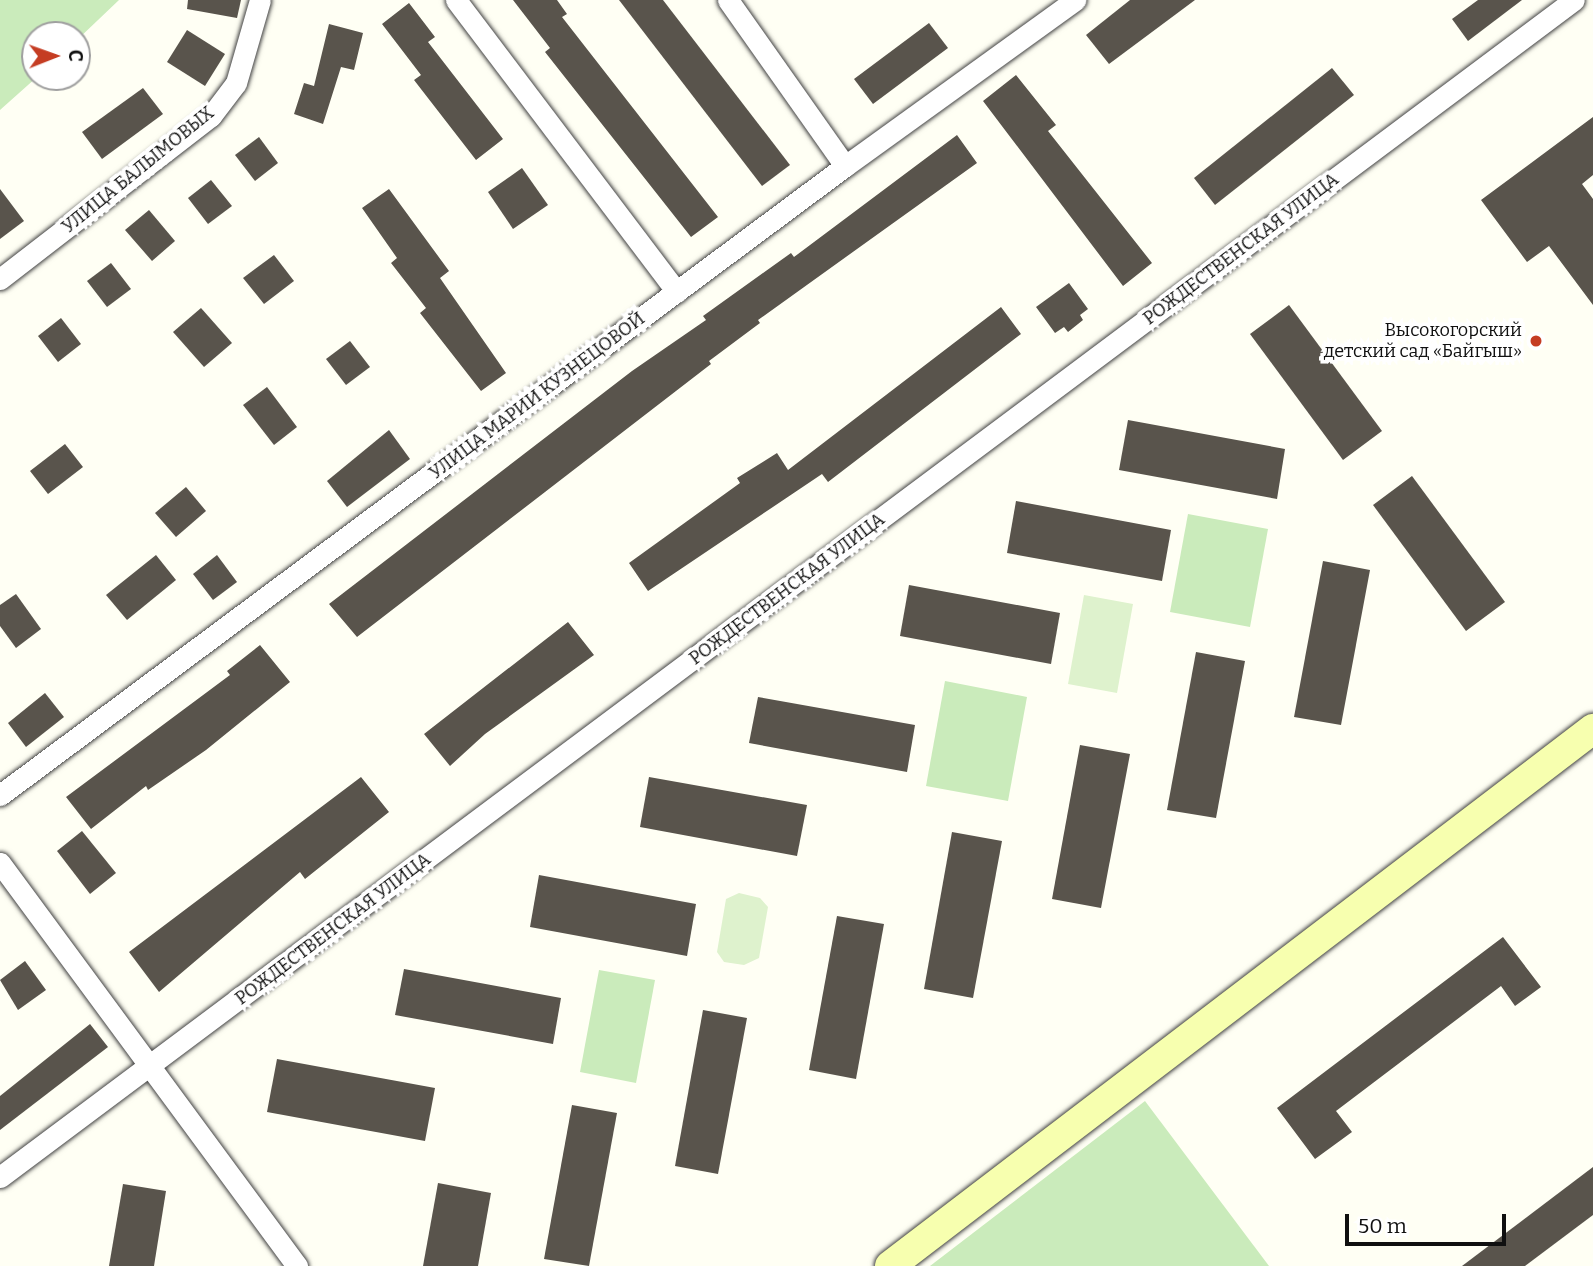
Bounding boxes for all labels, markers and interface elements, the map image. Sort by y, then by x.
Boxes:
north arrow [21,21,91,91]
text: С [64,49,87,62]
street label: УЛИЦА БАЛЫМОВЫХ [58,102,218,238]
street label: РОЖДЕСТВЕНСКАЯ УЛИЦА [1139,169,1343,329]
street label: УЛИЦА МАРИИ КУЗНЕЦОВОЙ [425,308,649,484]
place label: Высокогорский детский сад «Байгыш» [1324,320,1522,362]
marker: Высокогорский детский сад «Байгыш» [1528,333,1544,349]
street label: РОЖДЕСТВЕНСКАЯ УЛИЦА [685,509,889,669]
street label: РОЖДЕСТВЕНСКАЯ УЛИЦА [231,849,435,1009]
scale bar [1348,1200,1509,1244]
text: 50 m [1358,1213,1407,1239]

